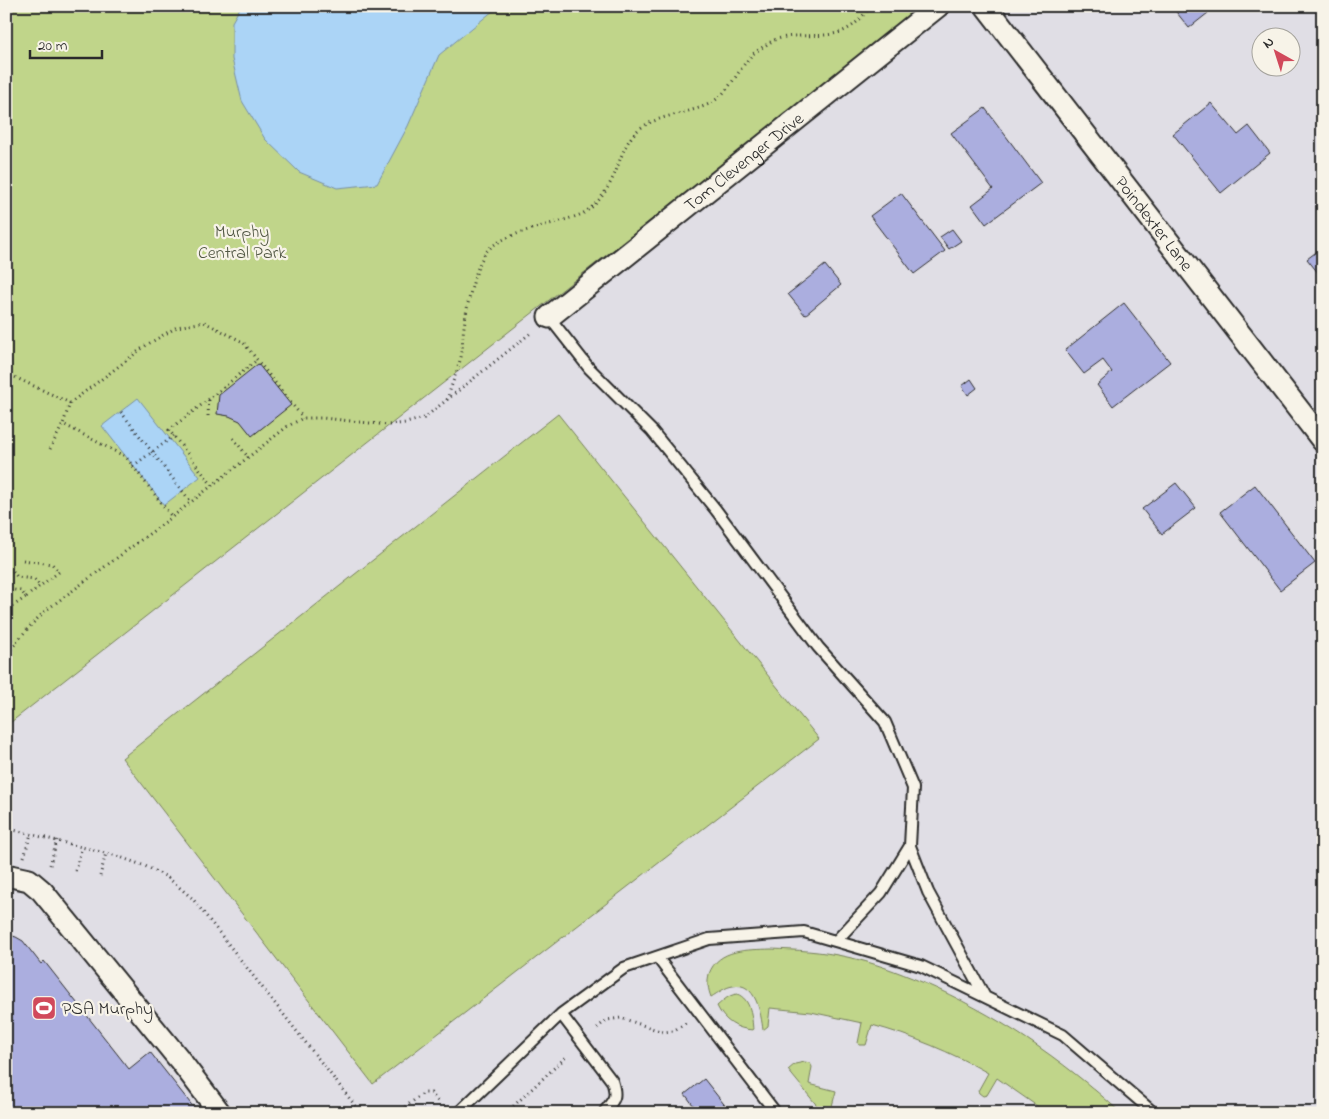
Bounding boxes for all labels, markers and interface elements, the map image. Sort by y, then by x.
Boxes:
scale bar [30,28,102,60]
north arrow [1252,28,1302,78]
text: N [1258,32,1279,54]
text: 20 m [38,35,68,57]
street label: Tom Clevenger Drive [679,107,811,219]
street label: Poindexter Lane [1107,171,1199,279]
park label: Murphy Central Park [198,220,286,267]
sports icon: PSA Murphy [31,995,57,1021]
place label: PSA Murphy [62,997,153,1023]

